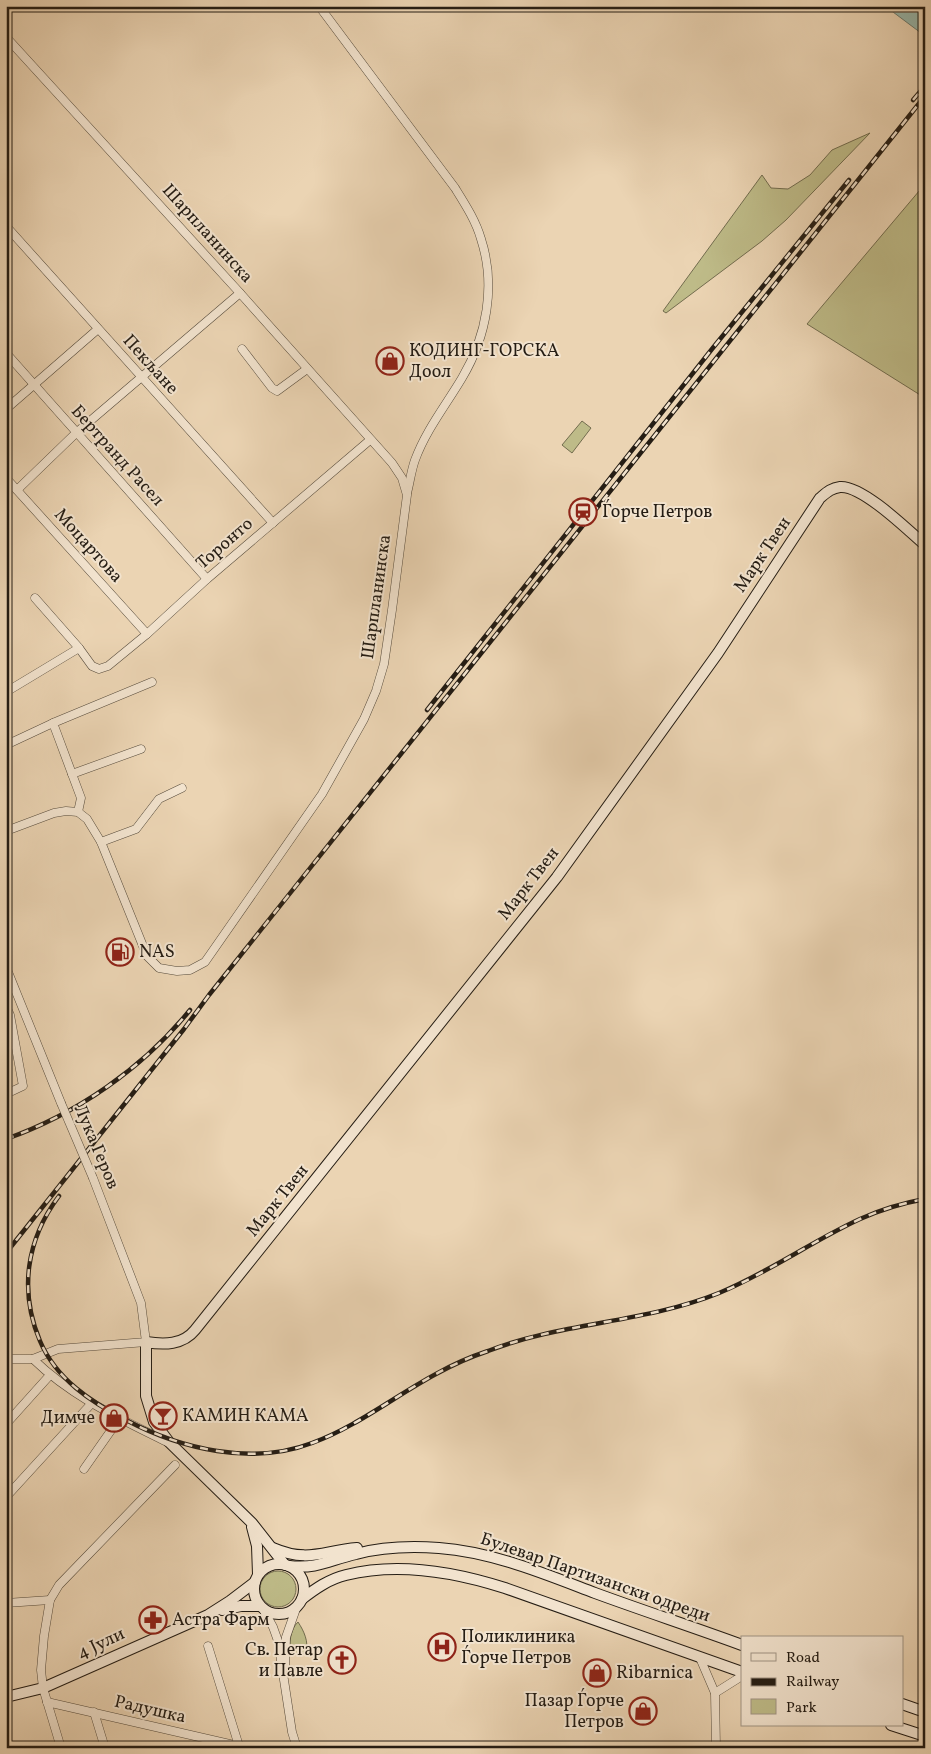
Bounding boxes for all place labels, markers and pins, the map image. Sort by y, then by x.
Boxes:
place label: КОДИНГ-ГОРСКА Доол [409,339,560,385]
shop icon: КОДИНГ-ГОРСКА Доол [375,346,405,376]
station icon: Ѓорче Петров [568,497,598,527]
place label: Ѓорче Петров [602,499,712,525]
fuel station icon: NAS [105,937,135,967]
place label: NAS [139,940,175,965]
bar icon: КАМИН КАМА [148,1401,178,1431]
shop icon: Димче [99,1403,129,1433]
place label: КАМИН КАМА [182,1404,309,1429]
place label: Димче [41,1406,95,1431]
pharmacy icon: Астра Фарм [138,1605,168,1635]
place label: Астра Фарм [172,1608,270,1633]
place label: Поликлиника Ѓорче Петров [461,1625,576,1671]
hospital icon: Поликлиника Ѓорче Петров [427,1632,457,1662]
place label: Св. Петар и Павле [245,1638,323,1684]
church icon: Св. Петар и Павле [327,1645,357,1675]
shop icon: Ribarnica [582,1658,612,1688]
place label: Ribarnica [616,1661,693,1686]
place label: Пазар Ѓорче Петров [525,1688,624,1735]
shop icon: Пазар Ѓорче Петров [628,1696,658,1726]

